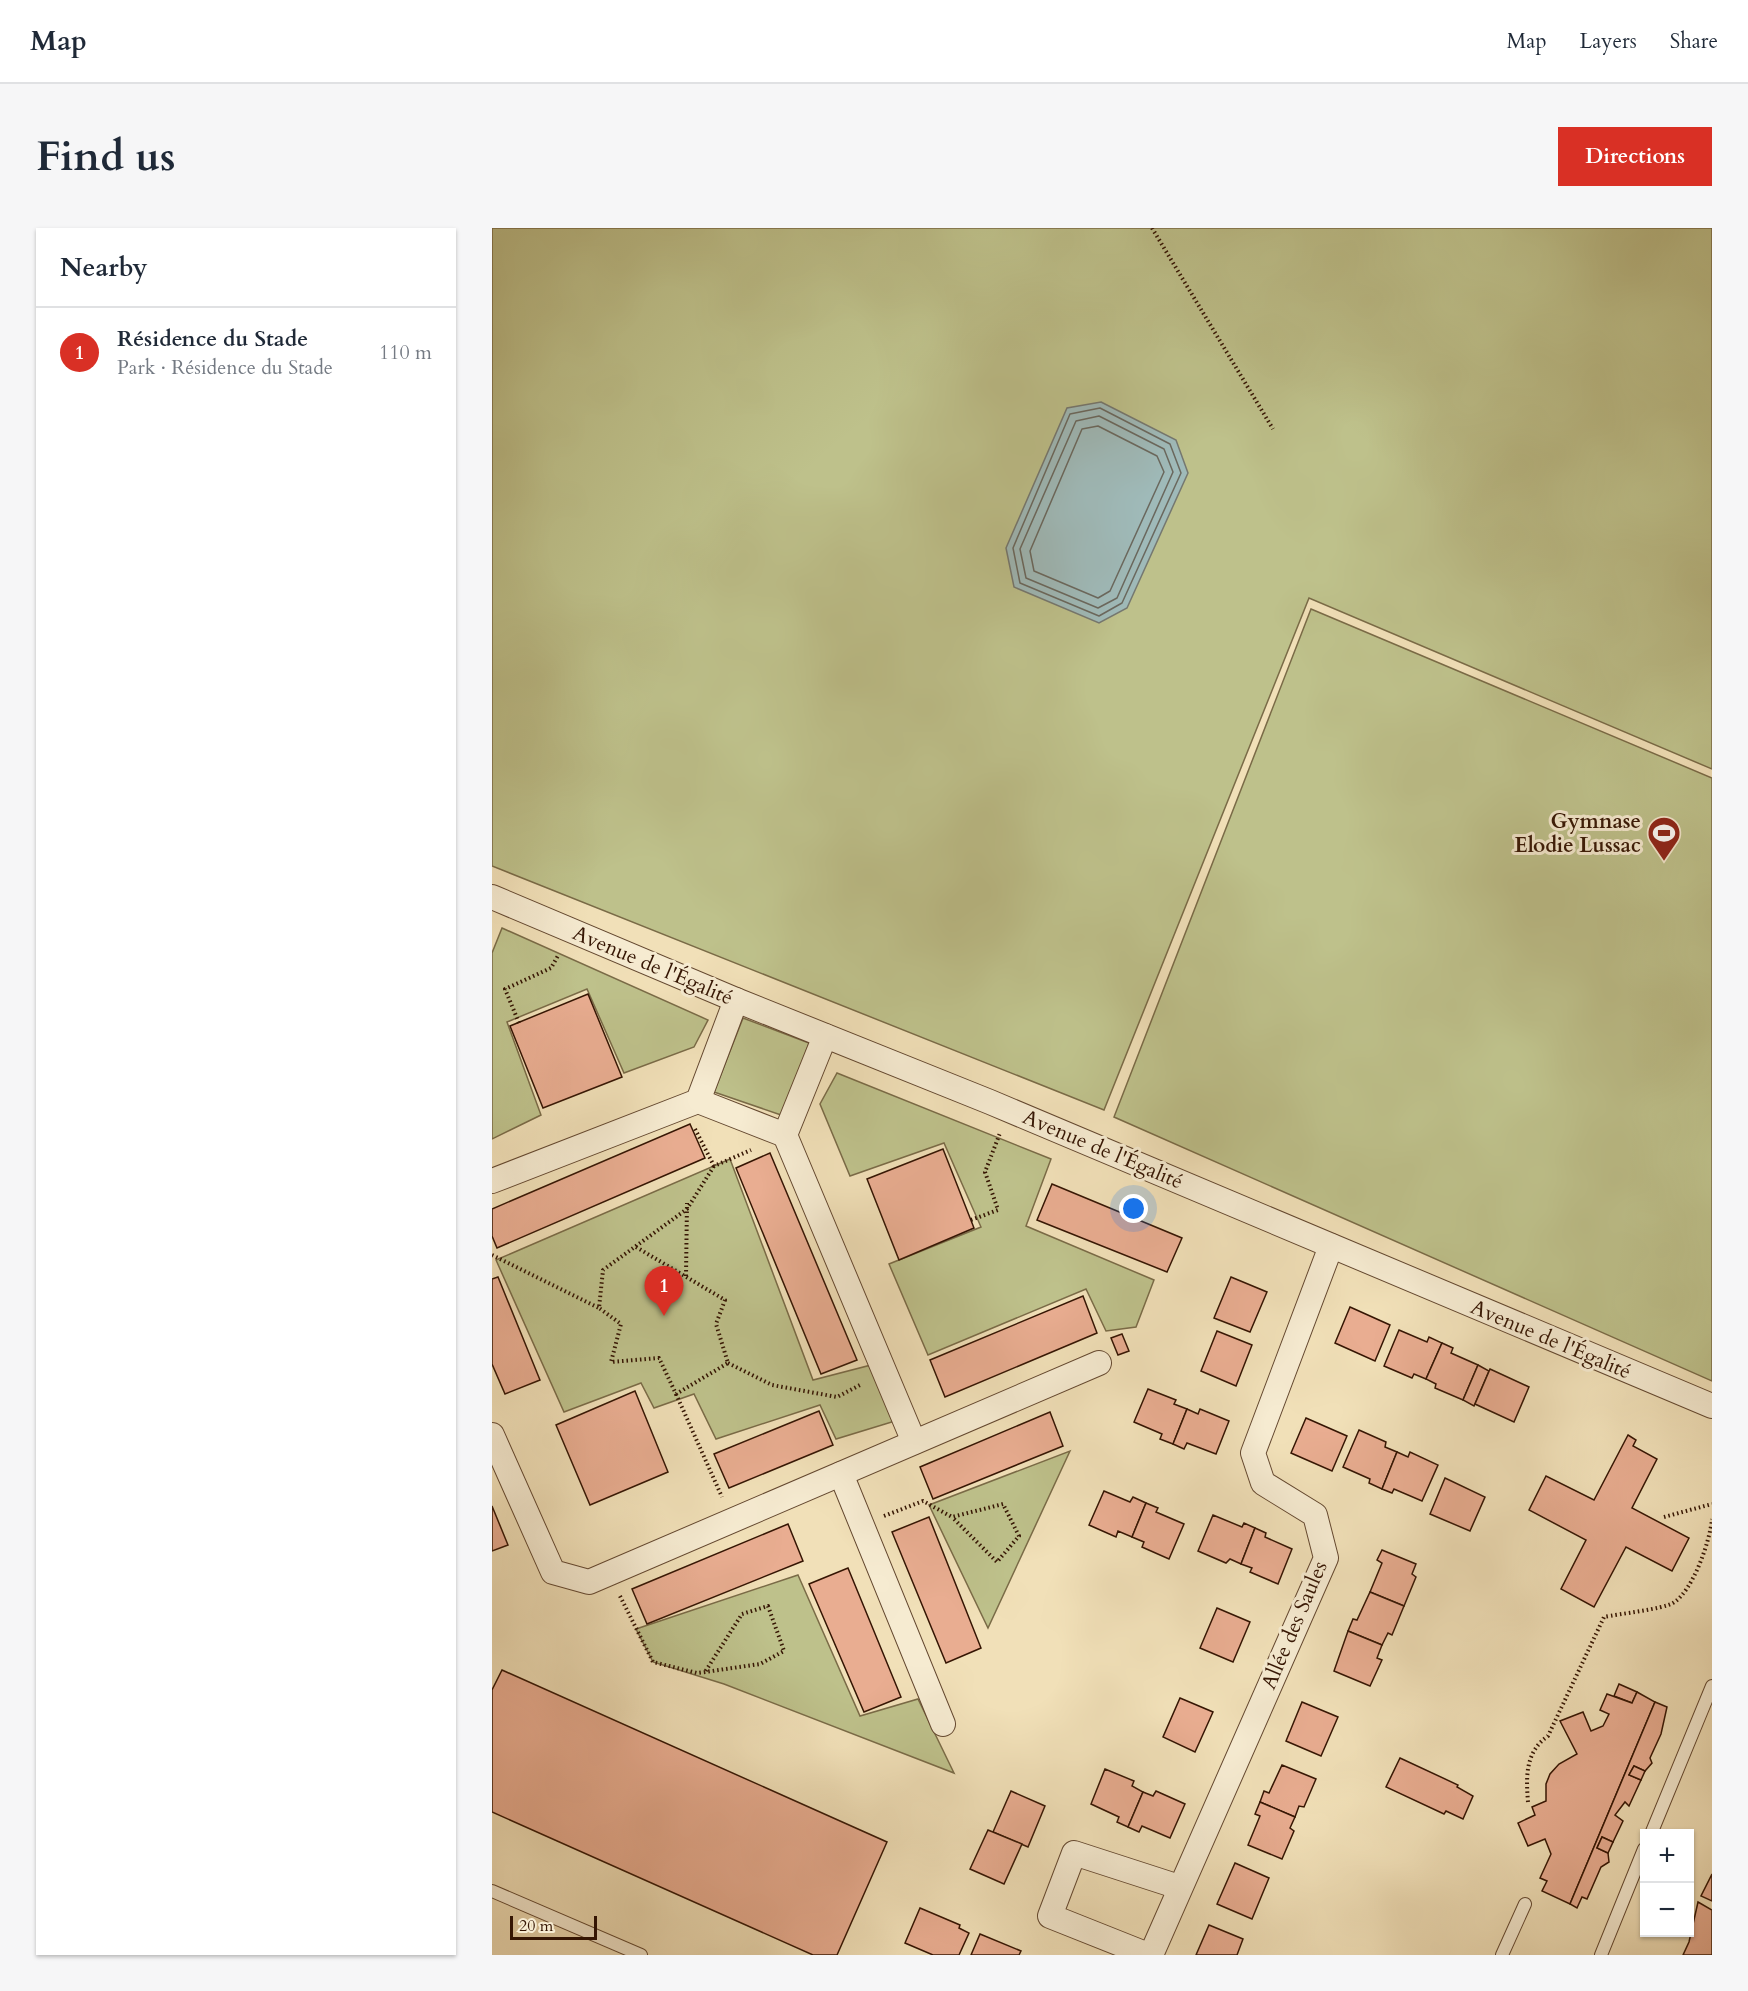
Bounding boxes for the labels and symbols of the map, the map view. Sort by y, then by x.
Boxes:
place label: Gymnase Elodie Lussac [1514,807,1641,860]
sports icon: Gymnase Elodie Lussac [1646,815,1682,862]
street label: Avenue de l'Égalité [568,919,737,1012]
street label: Avenue de l'Égalité [1018,1103,1187,1196]
your location [1119,1194,1148,1223]
pin: 1 [644,1266,684,1316]
street label: Avenue de l'Égalité [1466,1293,1635,1386]
street label: Allée des Saules [1254,1557,1335,1694]
scale bar [510,1913,597,1940]

